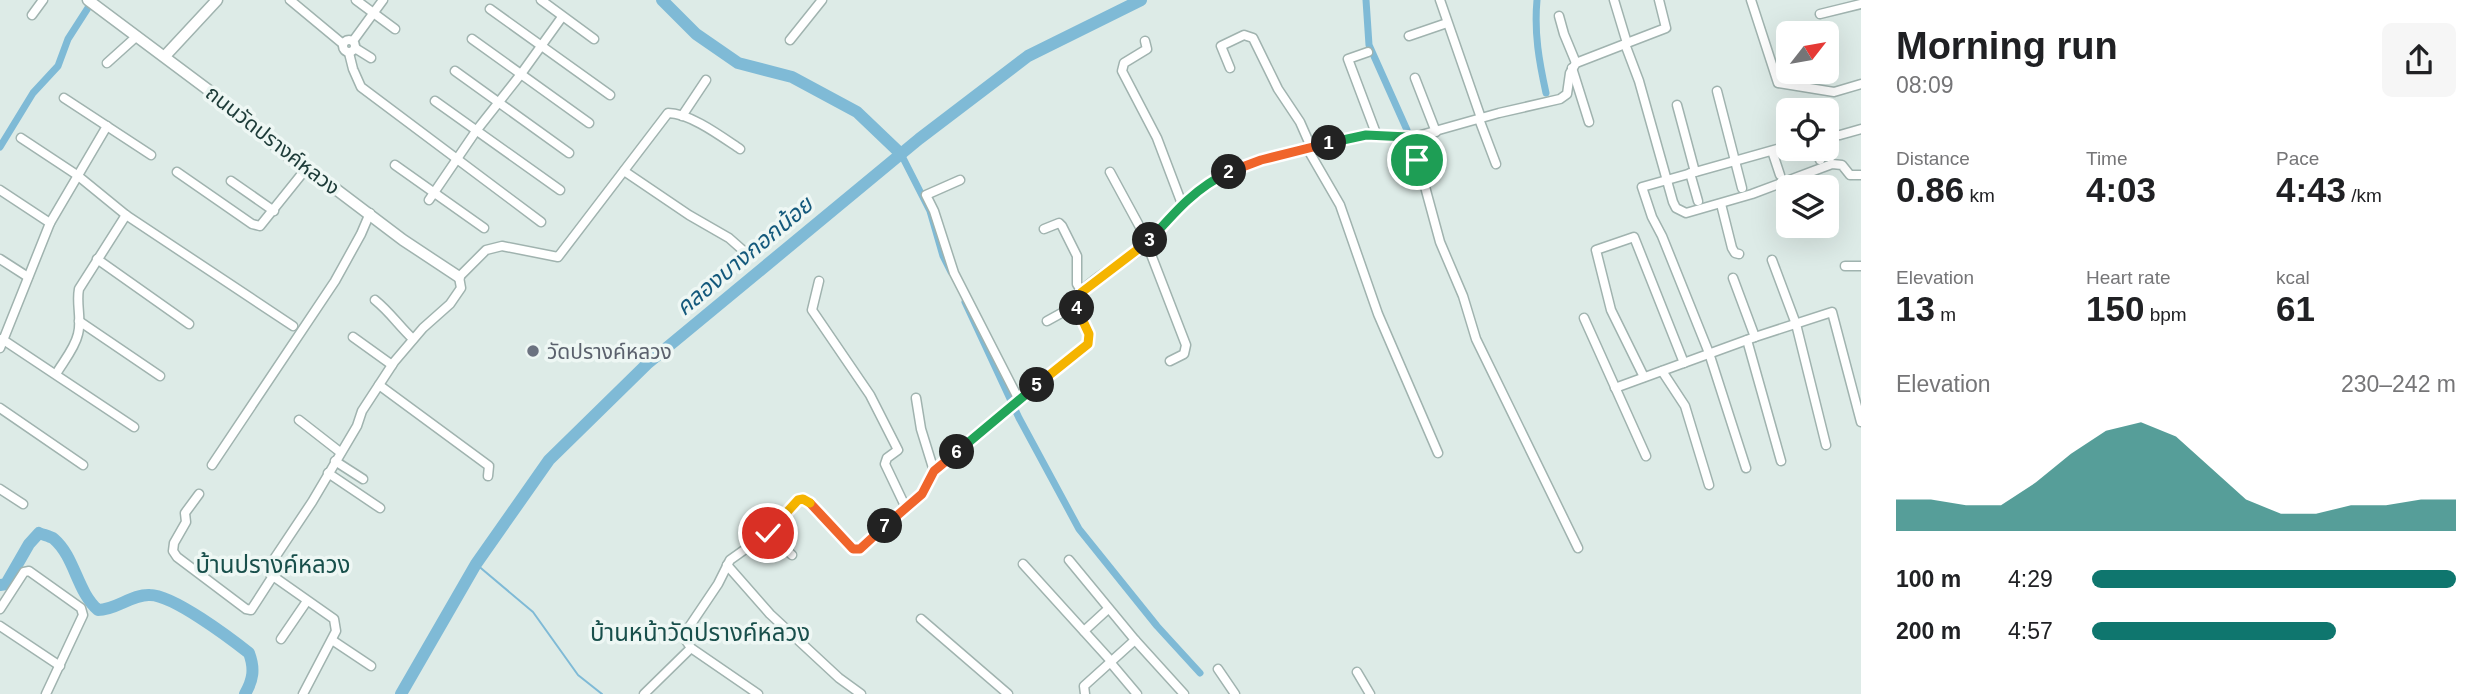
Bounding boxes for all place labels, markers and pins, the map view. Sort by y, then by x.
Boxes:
pin: 1 [1312,125,1346,160]
pin [1387,130,1447,190]
pin: 2 [1212,154,1246,190]
pin: 3 [1132,222,1168,258]
pin: 4 [1060,290,1094,326]
place label: วัดปรางค์หลวง [547,340,672,363]
marker: วัดปรางค์หลวง [525,343,541,359]
pin: 5 [1020,368,1054,402]
pin: 6 [940,434,974,470]
pin [738,503,798,563]
pin: 7 [868,508,903,544]

